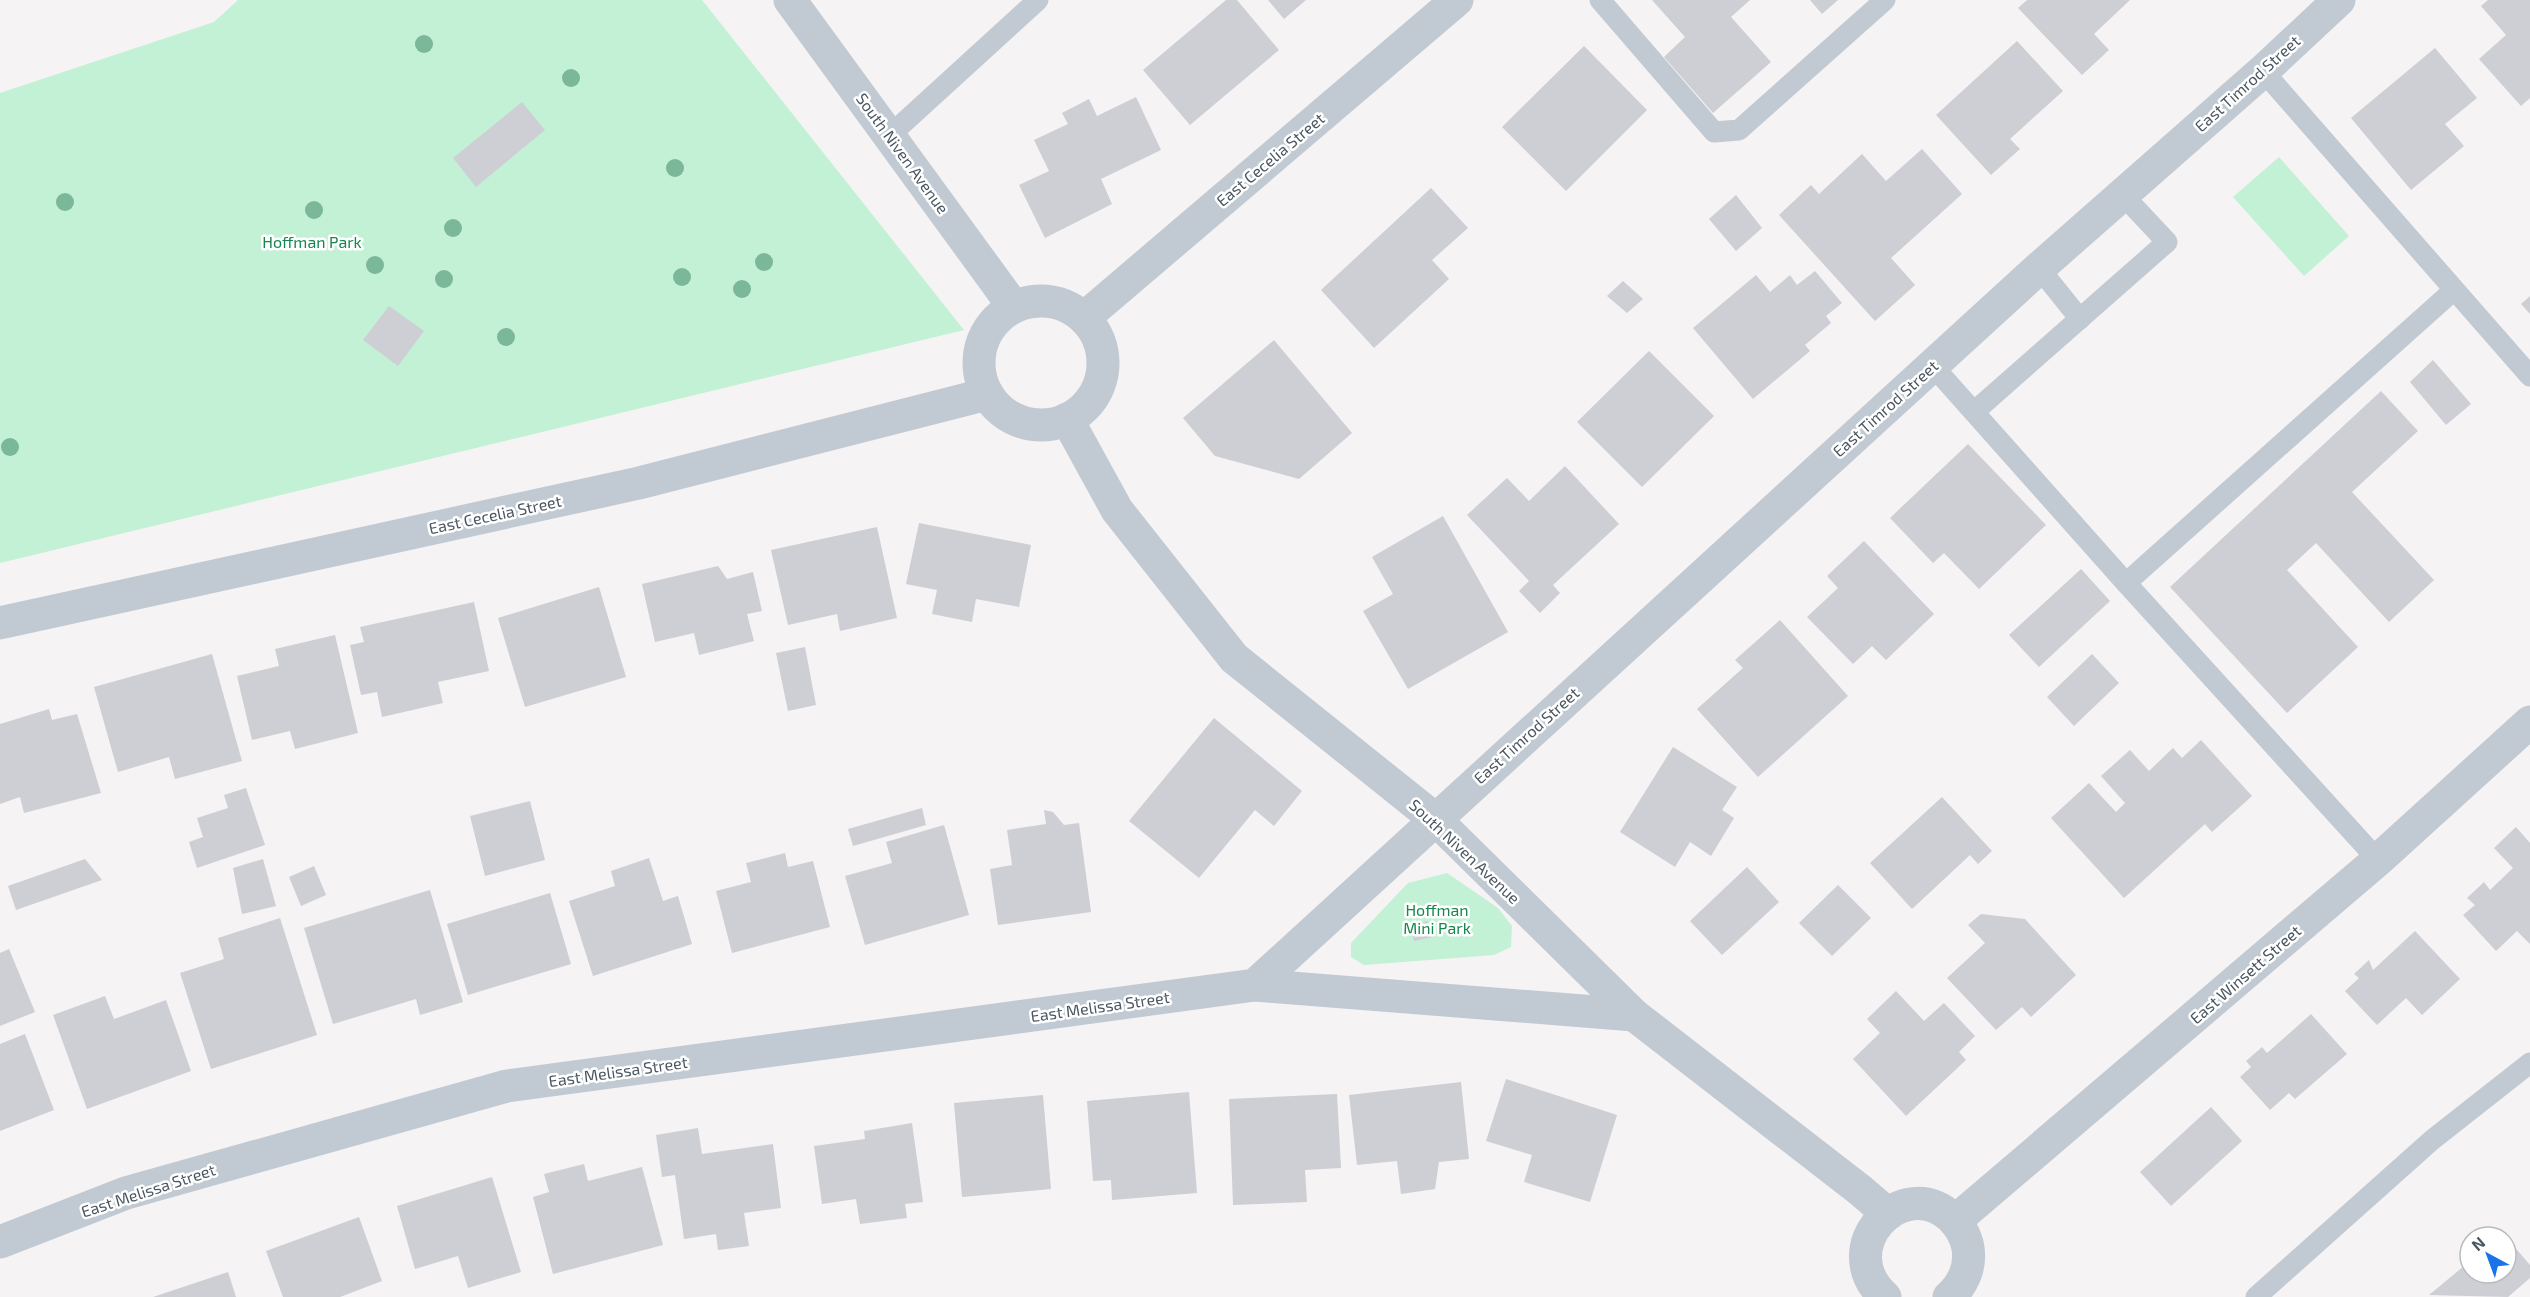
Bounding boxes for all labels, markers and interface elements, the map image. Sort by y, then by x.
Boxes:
street label: East Timrod Street [2190,31,2304,135]
street label: South Niven Avenue [853,89,953,217]
street label: East Cecelia Street [1212,108,1328,210]
park label: Hoffman Park [262,232,362,251]
street label: East Timrod Street [1828,356,1942,460]
street label: East Cecelia Street [427,491,563,537]
street label: East Timrod Street [1469,683,1583,787]
street label: South Niven Avenue [1406,795,1524,907]
park label: Hoffman Mini Park [1403,900,1471,937]
street label: East Winsett Street [2186,921,2304,1027]
street label: East Melissa Street [1029,987,1171,1025]
street label: East Melissa Street [547,1052,689,1090]
street label: East Melissa Street [79,1159,217,1221]
north arrow [2458,1225,2518,1285]
text: N [2467,1232,2488,1254]

